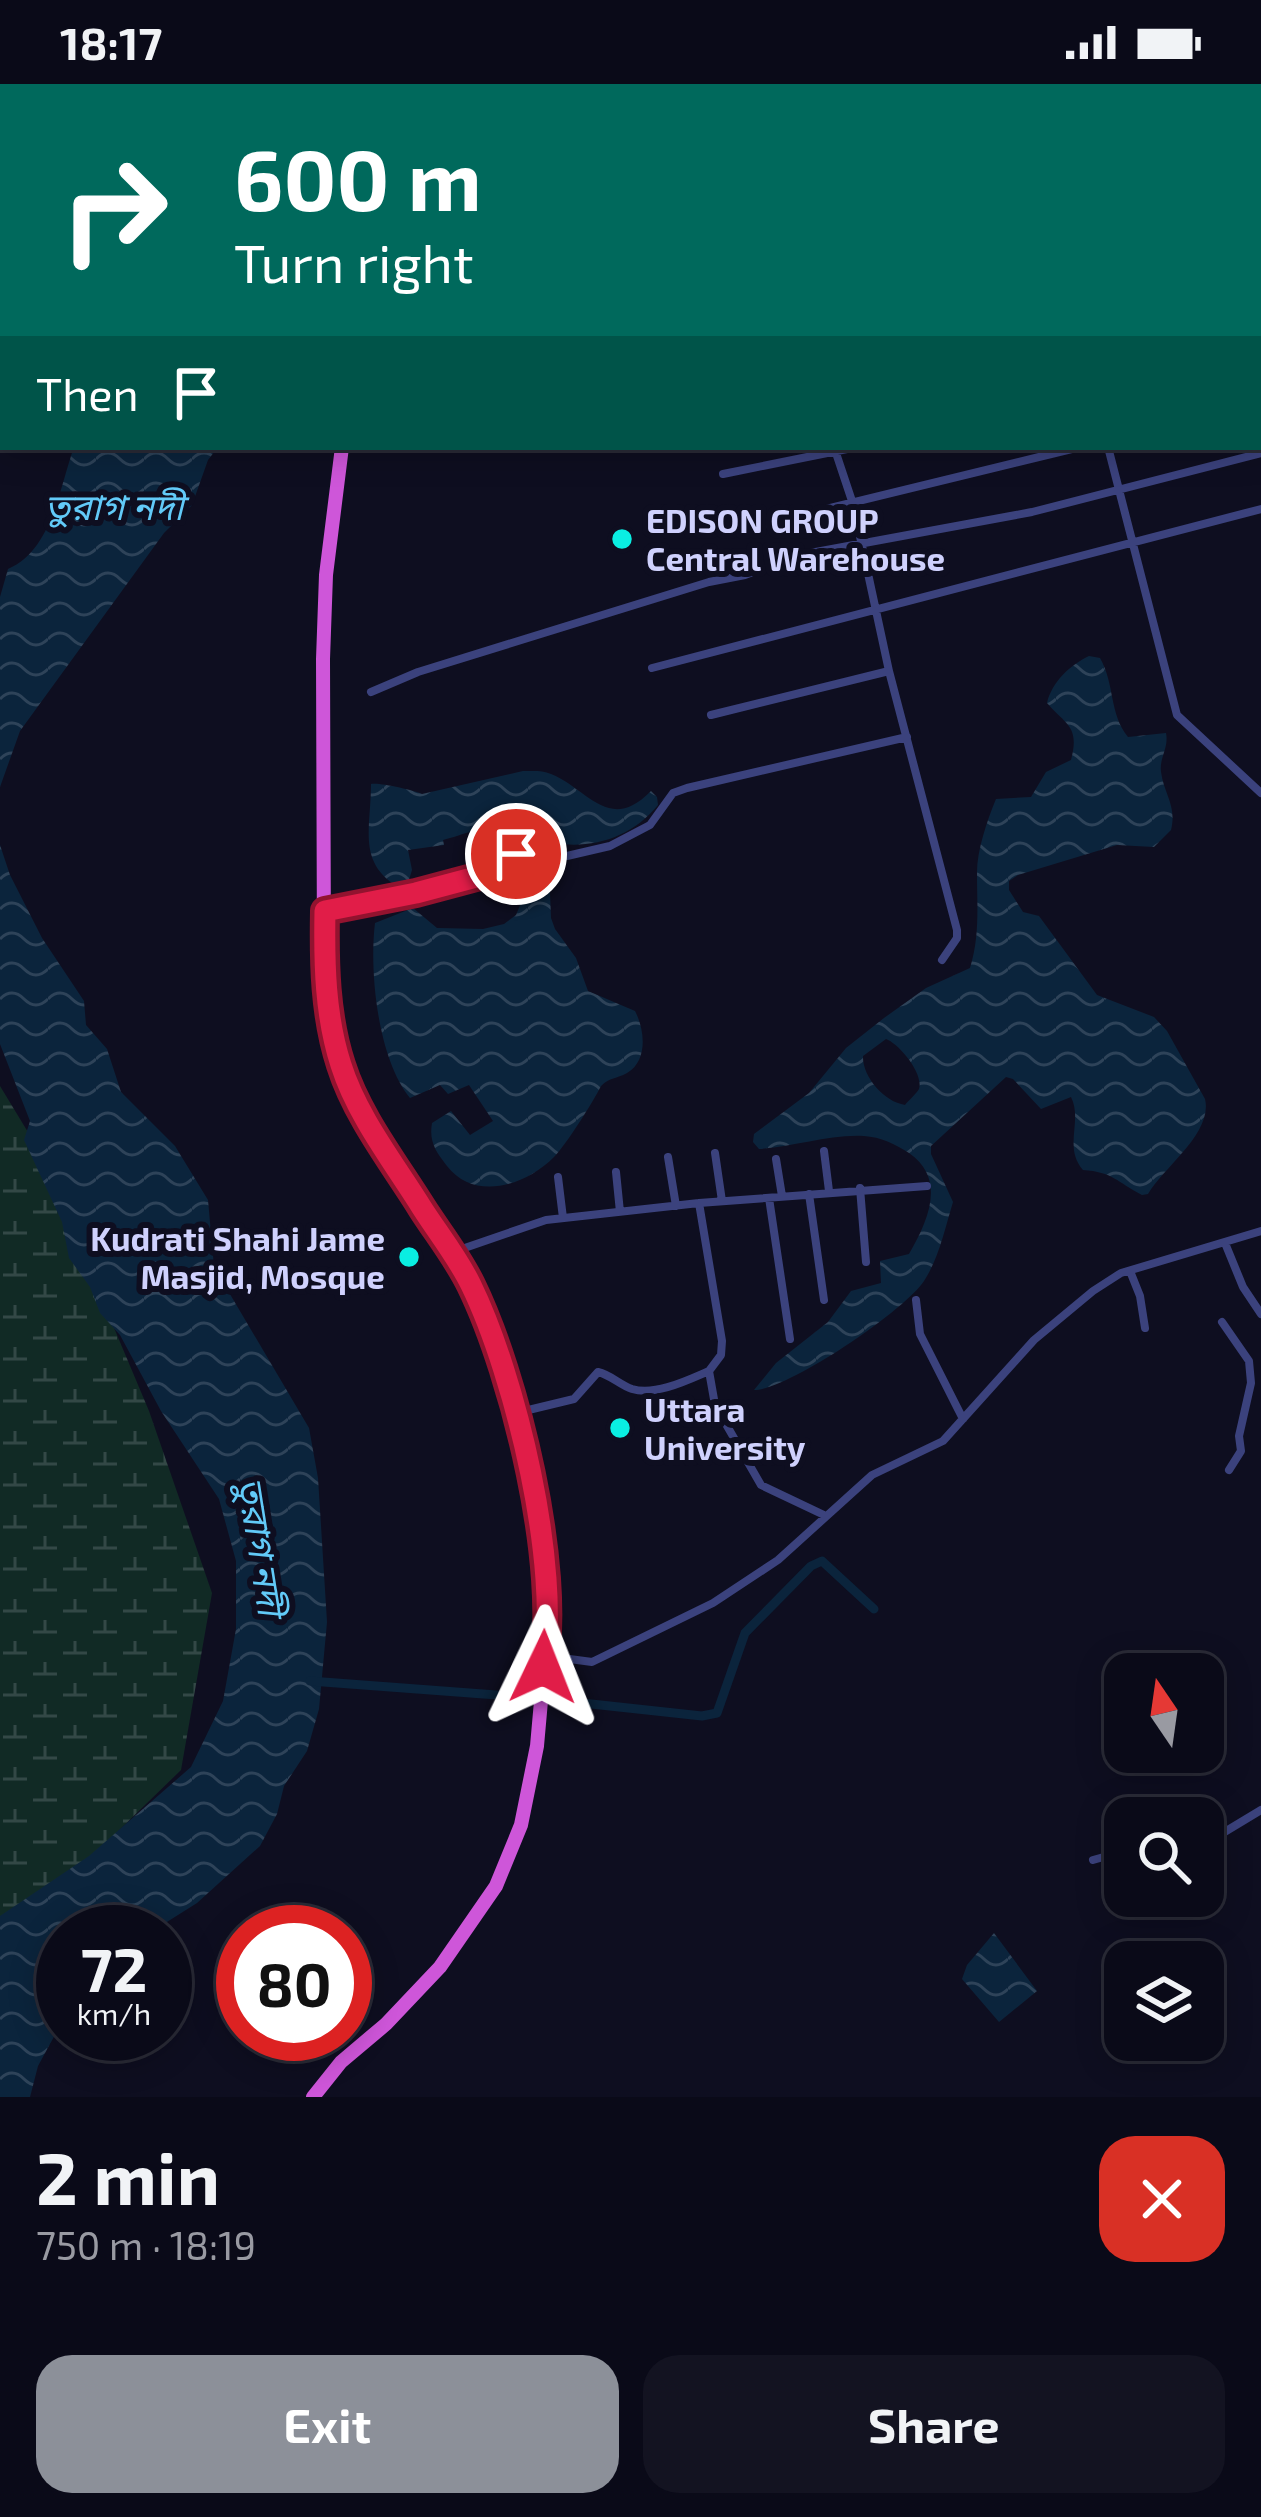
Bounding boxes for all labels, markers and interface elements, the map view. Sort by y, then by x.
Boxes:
text: 18:17 [60,15,162,69]
text: 600 m [234,127,482,228]
icon: right [36,132,192,288]
text: Turn right [234,229,474,294]
icon: arrive [163,360,229,426]
text: Then [36,366,139,420]
water label: তুরাগ নদী [45,484,190,528]
place label: EDISON GROUP Central Warehouse [646,500,945,578]
marker: EDISON GROUP Central Warehouse [609,526,635,552]
pin [465,803,567,905]
icon: arrive [483,821,549,887]
place label: Kudrati Shahi Jame Masjid, Mosque [90,1218,385,1296]
marker: Kudrati Shahi Jame Masjid, Mosque [396,1244,422,1270]
place label: Uttara University [644,1389,806,1467]
marker: Uttara University [607,1415,633,1441]
water label: তুরাগ নদী [228,1474,295,1625]
position arrow [480,1604,606,1730]
north arrow [1104,1653,1224,1773]
map controls [1104,1653,1224,2061]
button: search [1104,1797,1224,1917]
speed limit sign: 80 [216,1905,372,2061]
text: 72 [81,1932,147,2004]
button: layers [1104,1941,1224,2061]
text: km/h [77,1995,151,2031]
text: 2 min [36,2133,220,2219]
button: close [1099,2136,1225,2262]
text: 750 m · 18:19 [36,2221,256,2268]
button: Exit [36,2355,619,2493]
button: Share [643,2355,1225,2493]

